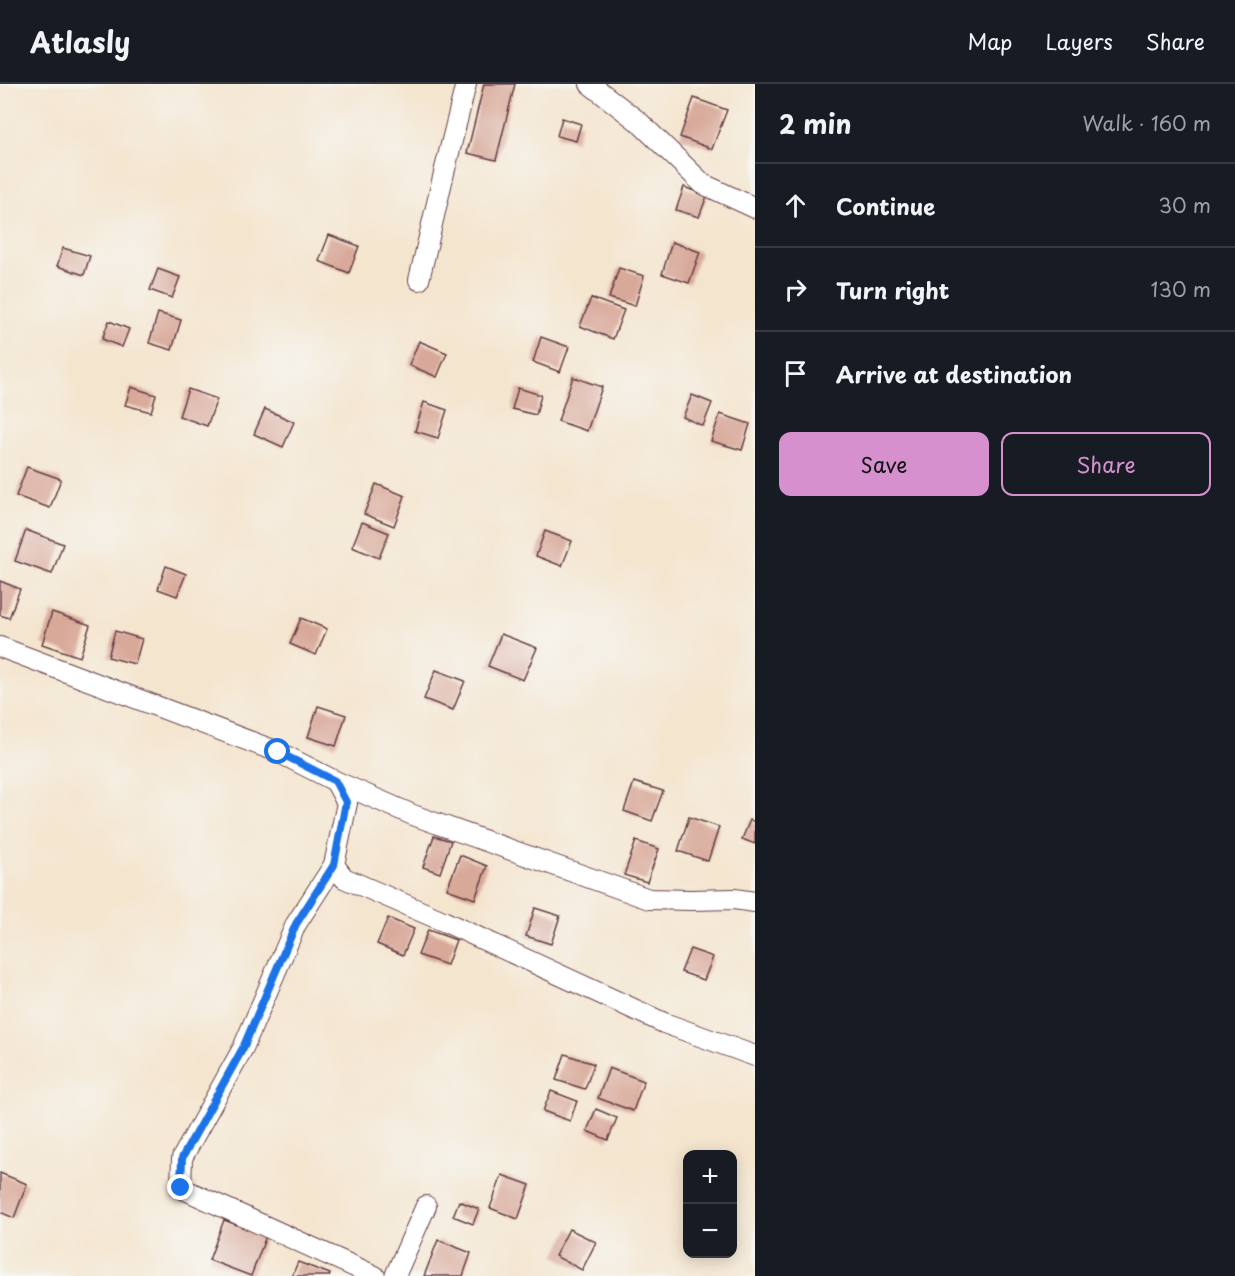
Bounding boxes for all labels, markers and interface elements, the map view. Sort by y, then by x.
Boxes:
text: Atlasly [30,20,130,63]
text: Map [968,25,1012,57]
text: Layers [1045,25,1113,57]
text: Share [1146,25,1205,57]
text: 2 min [779,104,852,143]
text: Walk · 160 m [1083,108,1211,138]
icon: ahead [779,189,812,222]
text: Continue [836,189,935,222]
text: 30 m [1158,190,1211,220]
icon: right [779,273,812,306]
text: Turn right [836,273,949,306]
text: 130 m [1151,274,1211,304]
icon: arrive [779,357,812,390]
text: Arrive at destination [836,357,1072,390]
button: Save [779,432,989,496]
button: Share [1001,432,1211,496]
route start [264,738,290,764]
map controls [683,1150,737,1258]
button: + [683,1150,737,1204]
route end [167,1174,193,1200]
button: − [683,1204,737,1258]

